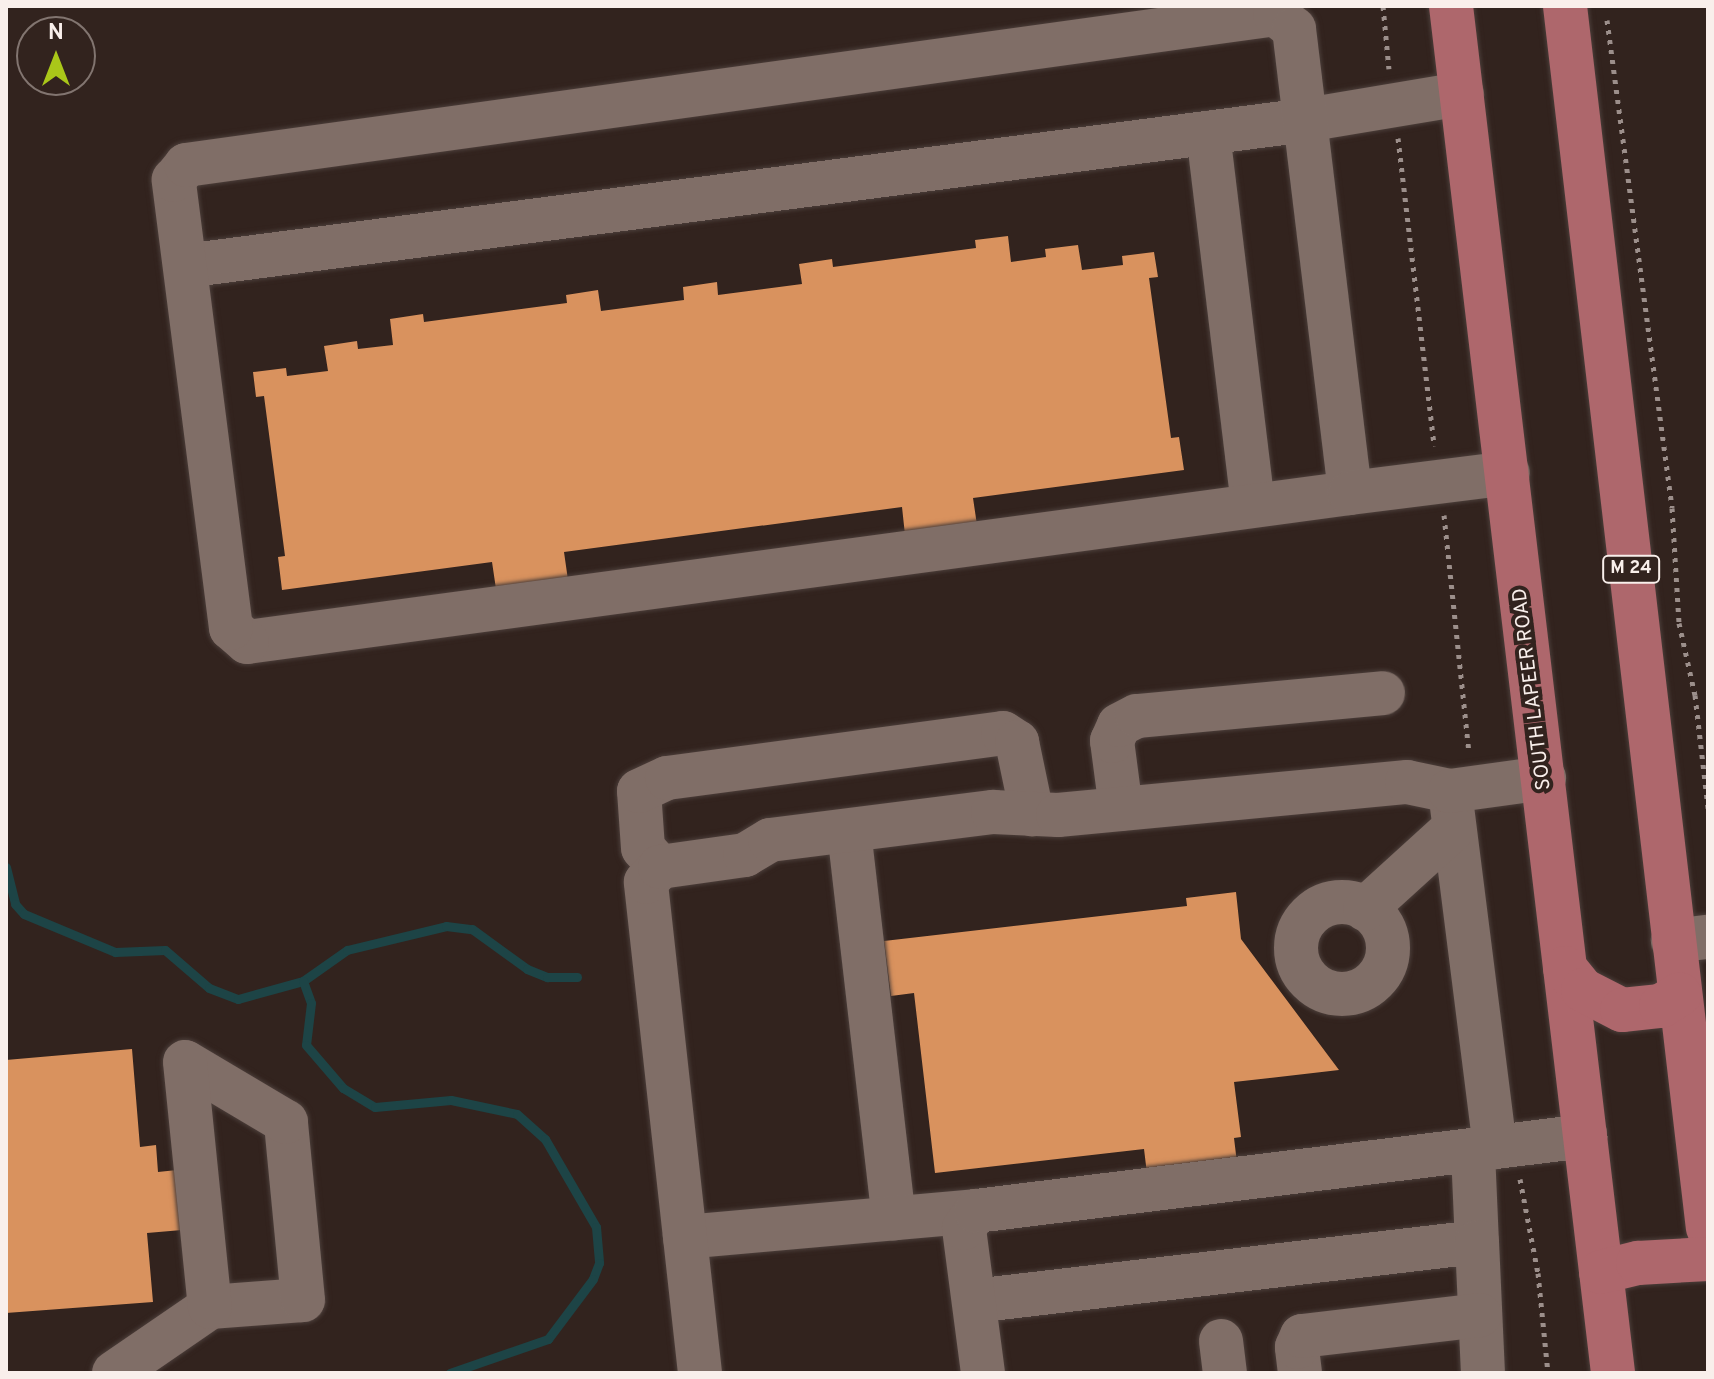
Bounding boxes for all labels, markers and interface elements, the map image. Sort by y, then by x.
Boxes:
north arrow [16,16,96,96]
text: N [48,20,64,47]
road number: M 24 [1601,555,1661,583]
street label: SOUTH LAPEER ROAD [1509,587,1557,791]

